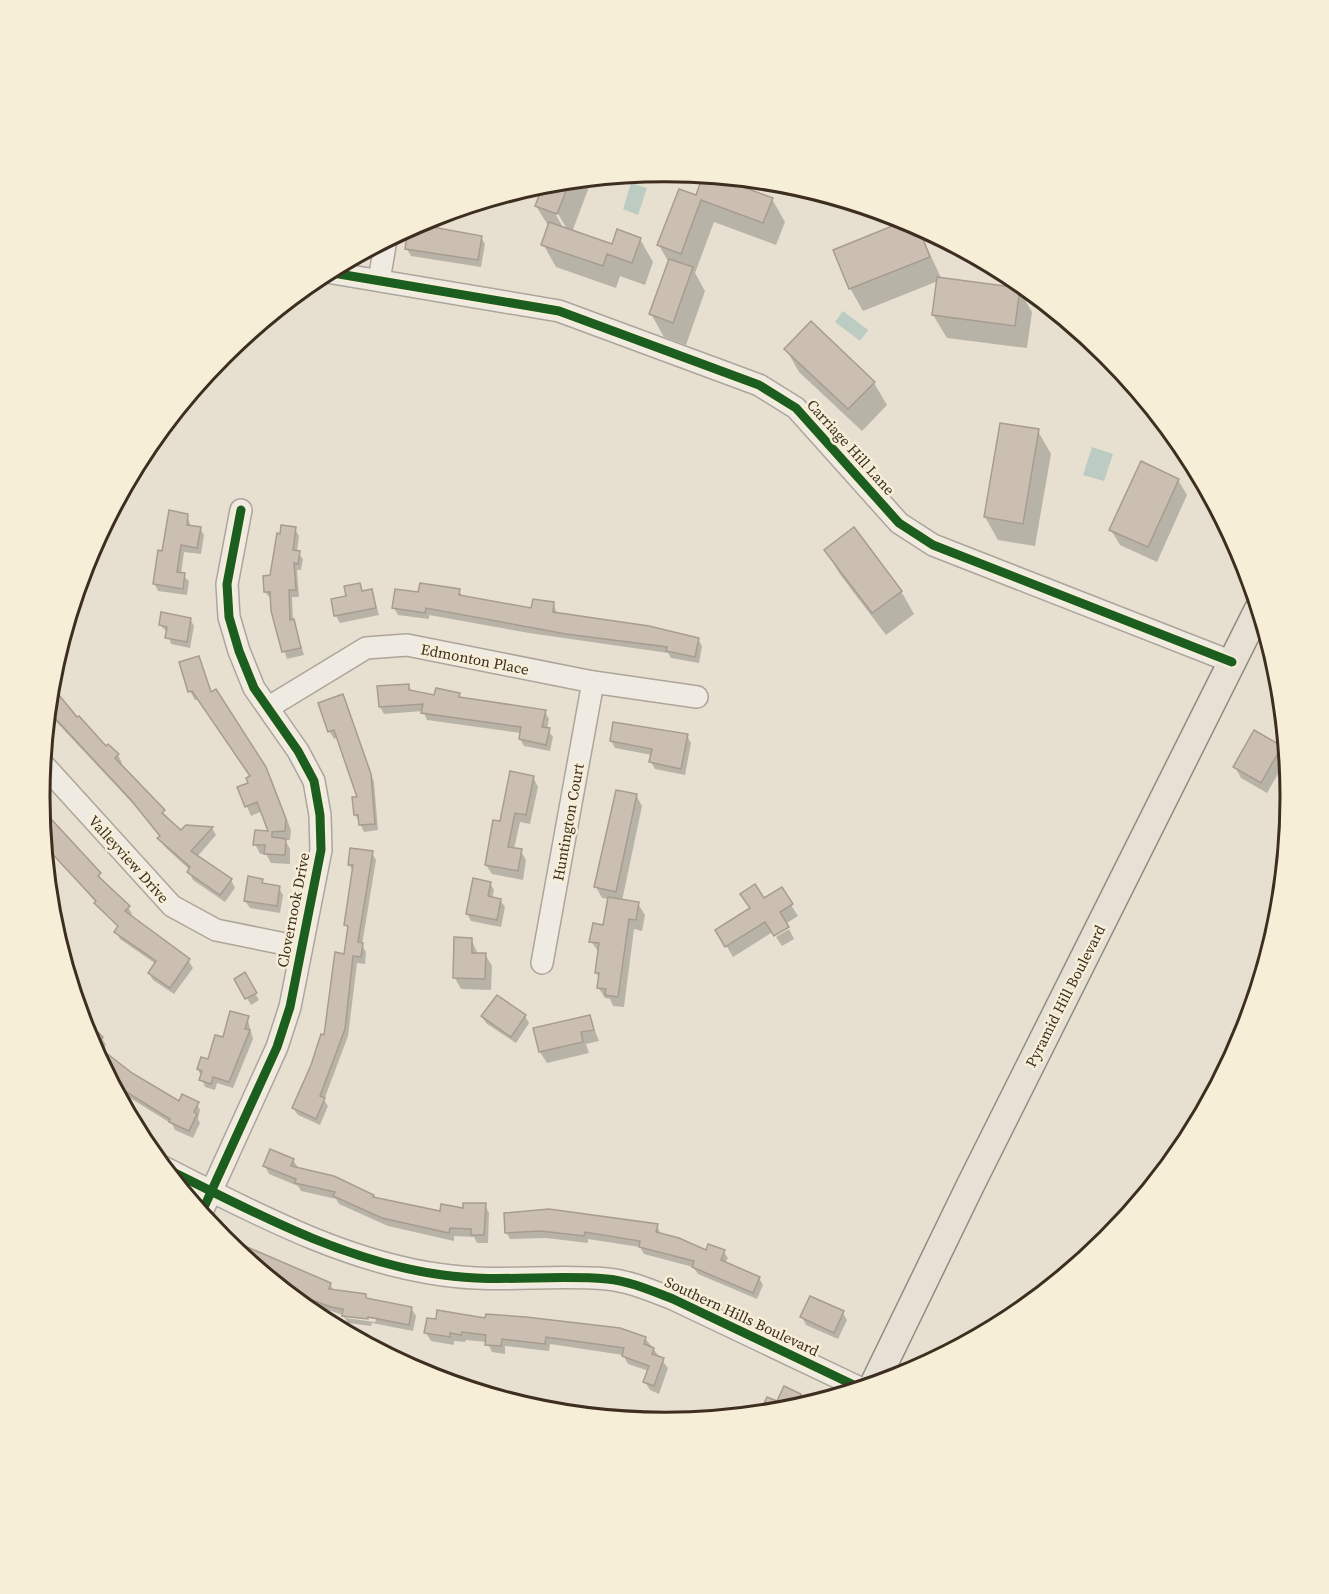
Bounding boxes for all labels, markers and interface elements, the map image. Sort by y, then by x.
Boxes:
street label: Carriage Hill Lane [802,394,900,500]
street label: Edmonton Place [419,638,531,680]
street label: Huntington Court [547,761,589,882]
street label: Valleyview Drive [84,811,174,908]
street label: Clovernook Drive [272,850,315,969]
street label: Pyramid Hill Boulevard [1020,921,1110,1071]
street label: Southern Hills Boulevard [661,1271,823,1361]

